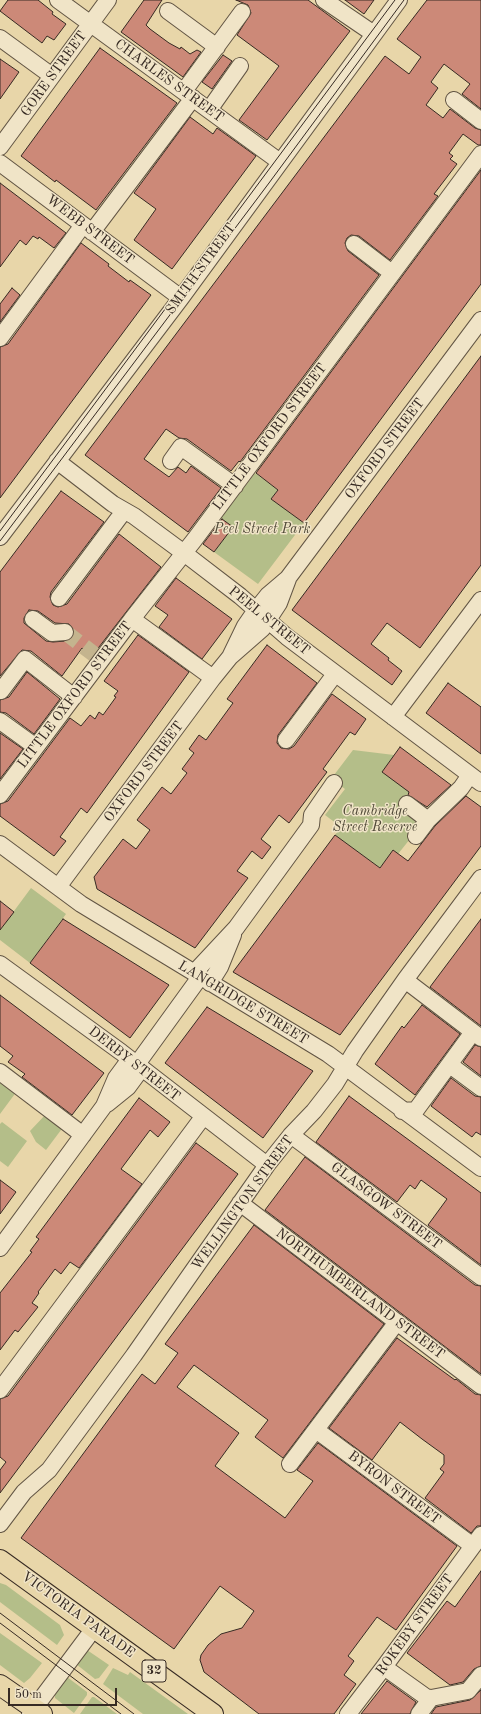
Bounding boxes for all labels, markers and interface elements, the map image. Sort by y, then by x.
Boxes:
street label: GORE STREET [17,28,91,120]
street label: CHARLES STREET [111,36,227,126]
street label: WEBB STREET [43,191,137,269]
street label: SMITH STREET [162,220,240,318]
street label: LITTLE OXFORD STREET [209,360,331,514]
street label: OXFORD STREET [342,395,428,503]
park label: Peel Street Park [214,521,310,537]
street label: PEEL STREET [225,583,313,659]
street label: LITTLE OXFORD STREET [14,618,136,772]
street label: OXFORD STREET [101,718,187,826]
park label: Cambridge Street Reserve [333,803,417,836]
street label: LANGRIDGE STREET [175,957,311,1049]
street label: DERBY STREET [85,1023,183,1105]
street label: WELLINGTON STREET [189,1132,297,1274]
street label: GLASGOW STREET [327,1159,445,1253]
street label: NORTHUMBERLAND STREET [272,1225,448,1363]
street label: BYRON STREET [344,1448,444,1528]
street label: VICTORIA PARADE [18,1568,138,1662]
street label: ROKEBY STREET [373,1571,457,1679]
road number: 32 [142,1660,166,1682]
scale bar [10,1680,119,1706]
text: 50 m [15,1689,42,1701]

